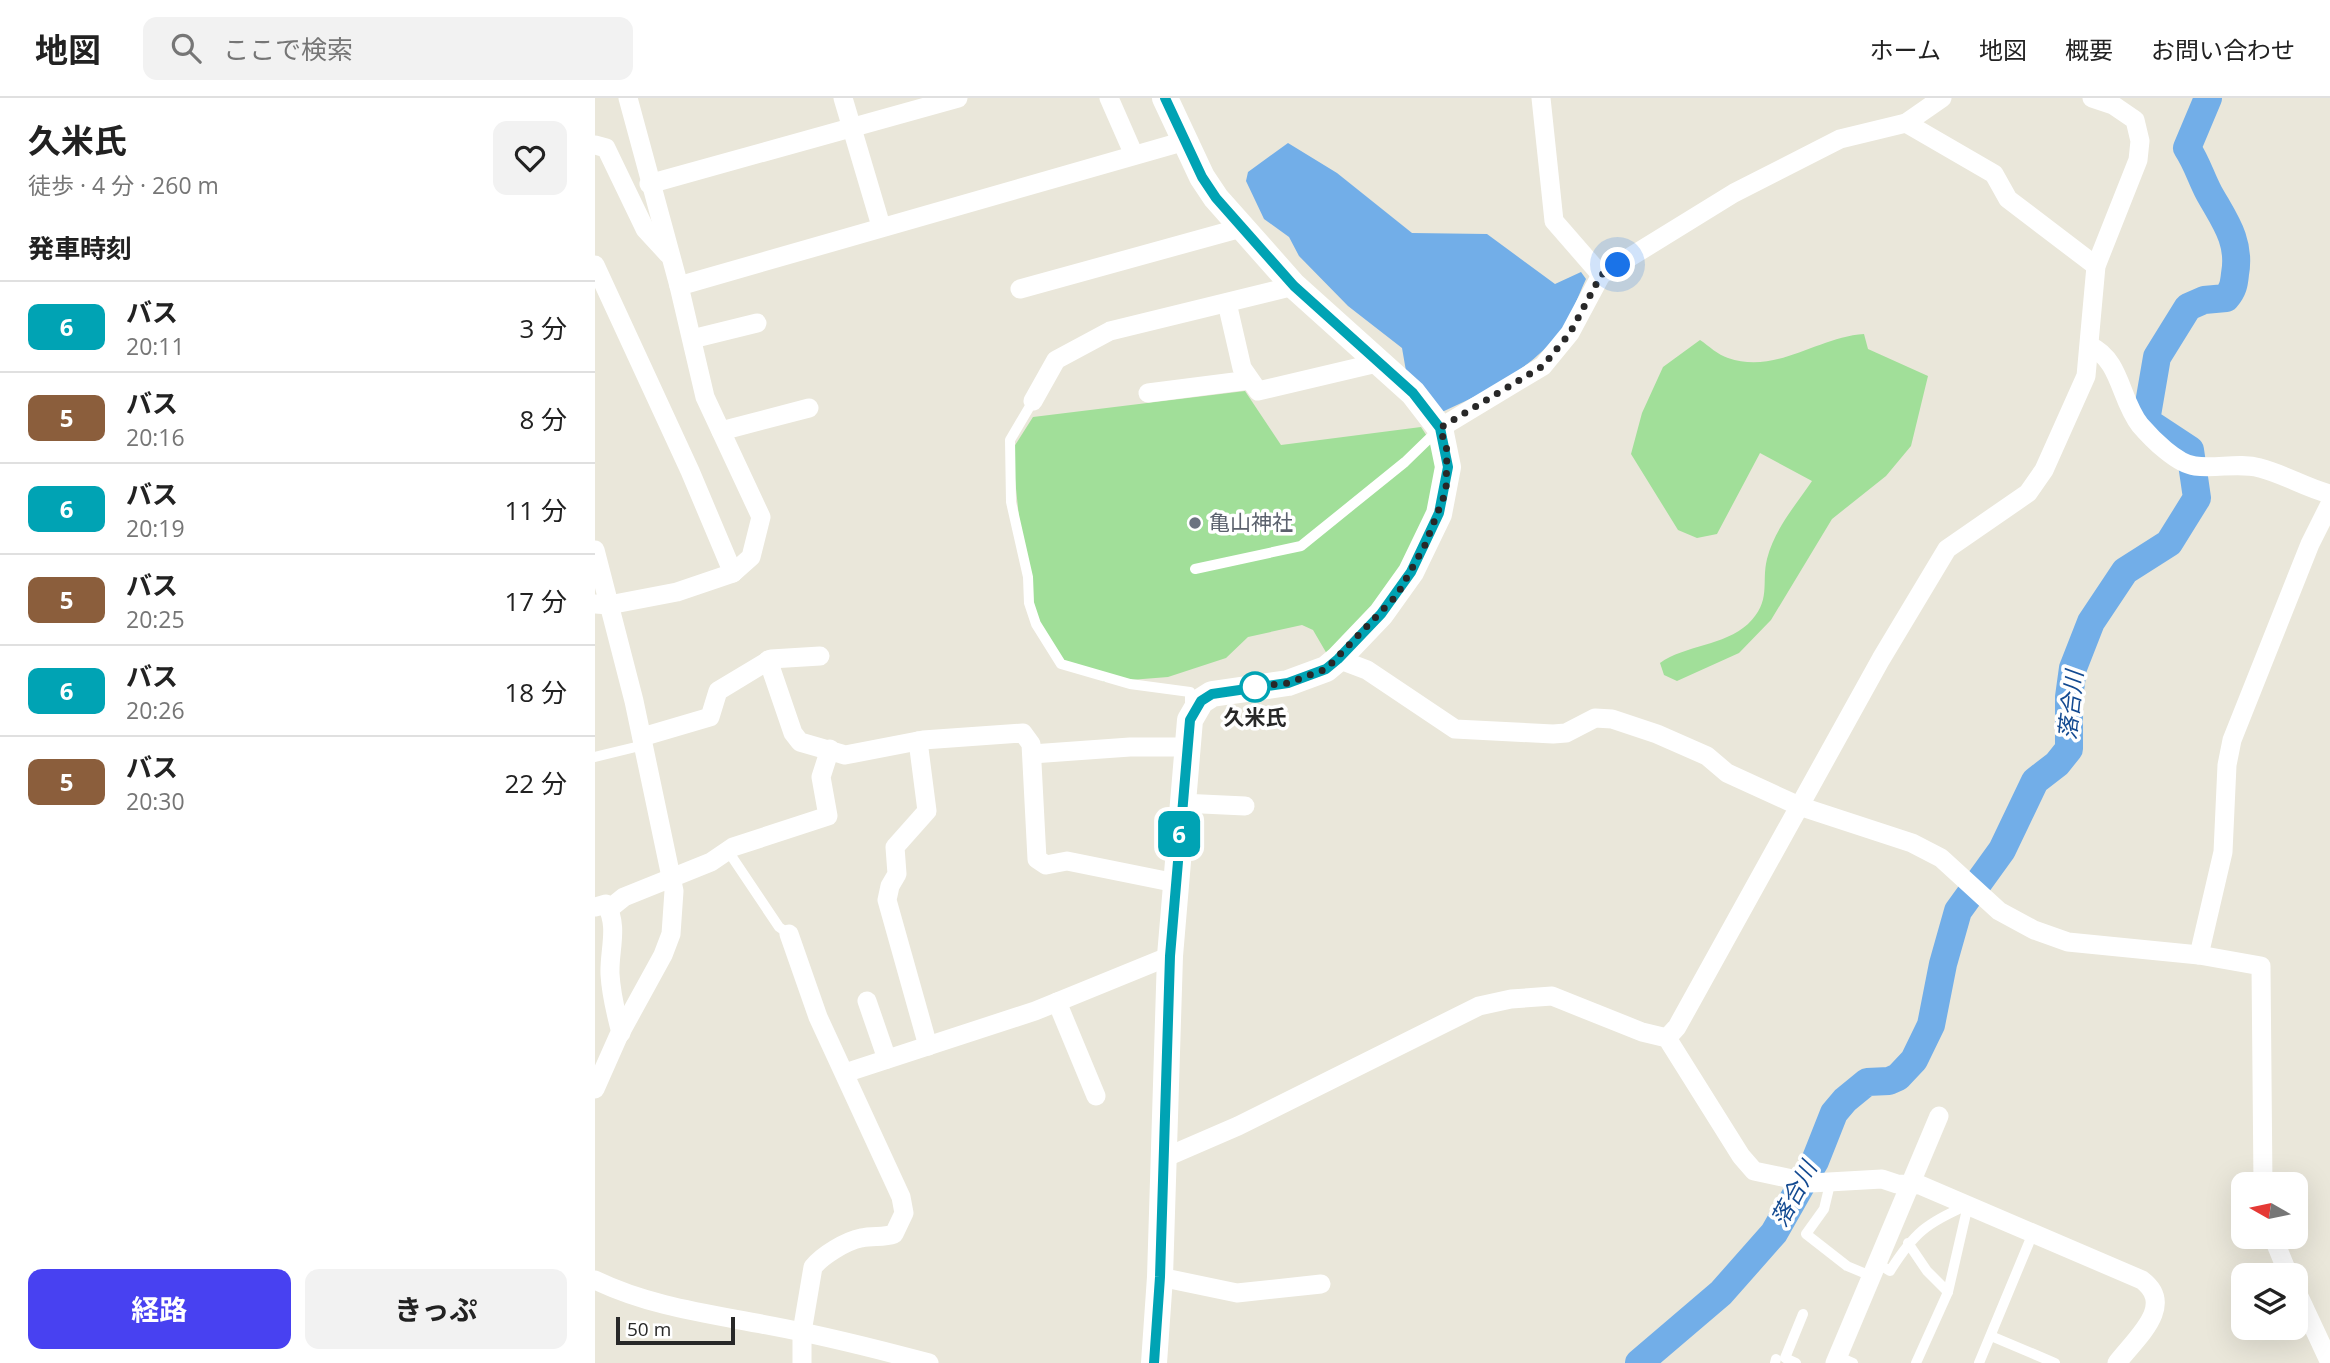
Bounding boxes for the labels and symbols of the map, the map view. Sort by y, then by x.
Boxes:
your location [1600,247,1635,282]
place label: 亀山神社 [1209,508,1293,536]
marker: 亀山神社 [1187,515,1203,531]
water label: 落合川 [2050,666,2090,741]
marker: 久米氏 [1240,672,1270,702]
place label: 久米氏 [1224,703,1287,731]
line badge: 6 [1156,811,1202,857]
water label: 落合川 [1763,1153,1825,1232]
north arrow [2231,1172,2308,1250]
scale bar [616,1314,735,1346]

